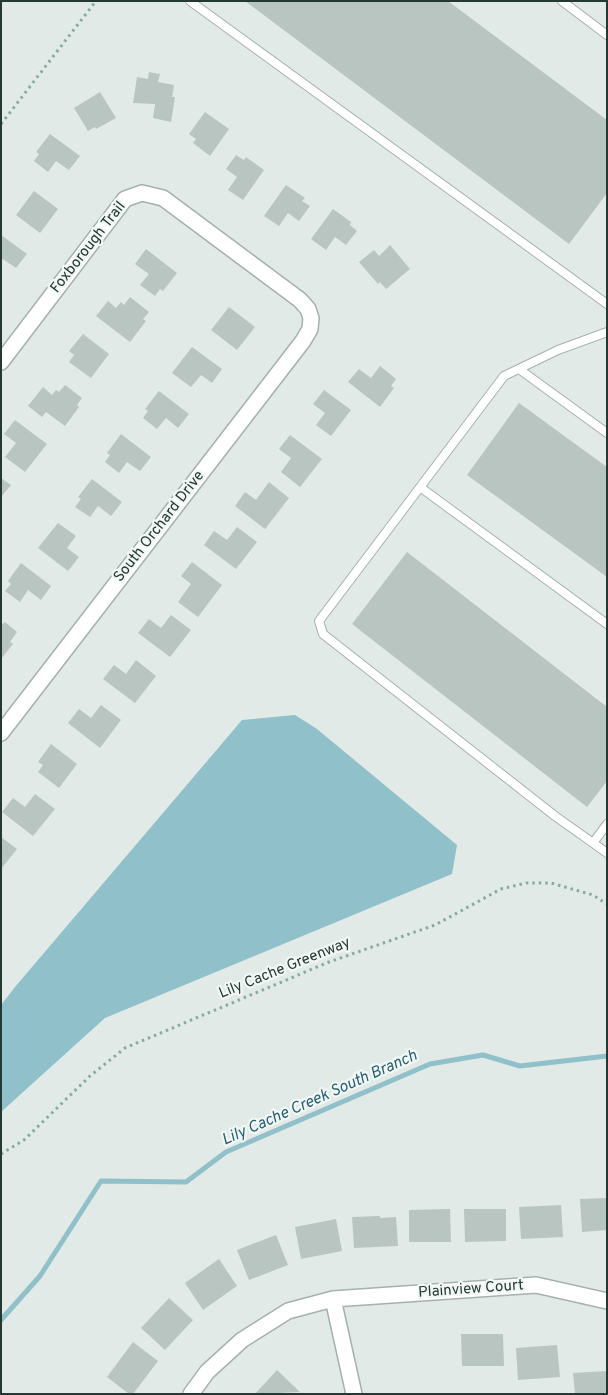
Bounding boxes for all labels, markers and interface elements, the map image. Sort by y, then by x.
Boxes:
street label: Foxborough Trail [48,199,130,297]
street label: South Orchard Drive [111,468,209,586]
street label: Lily Cache Greenway [217,934,353,1004]
water label: Lily Cache Creek South Branch [219,1047,421,1151]
street label: Plainview Court [418,1277,524,1303]

